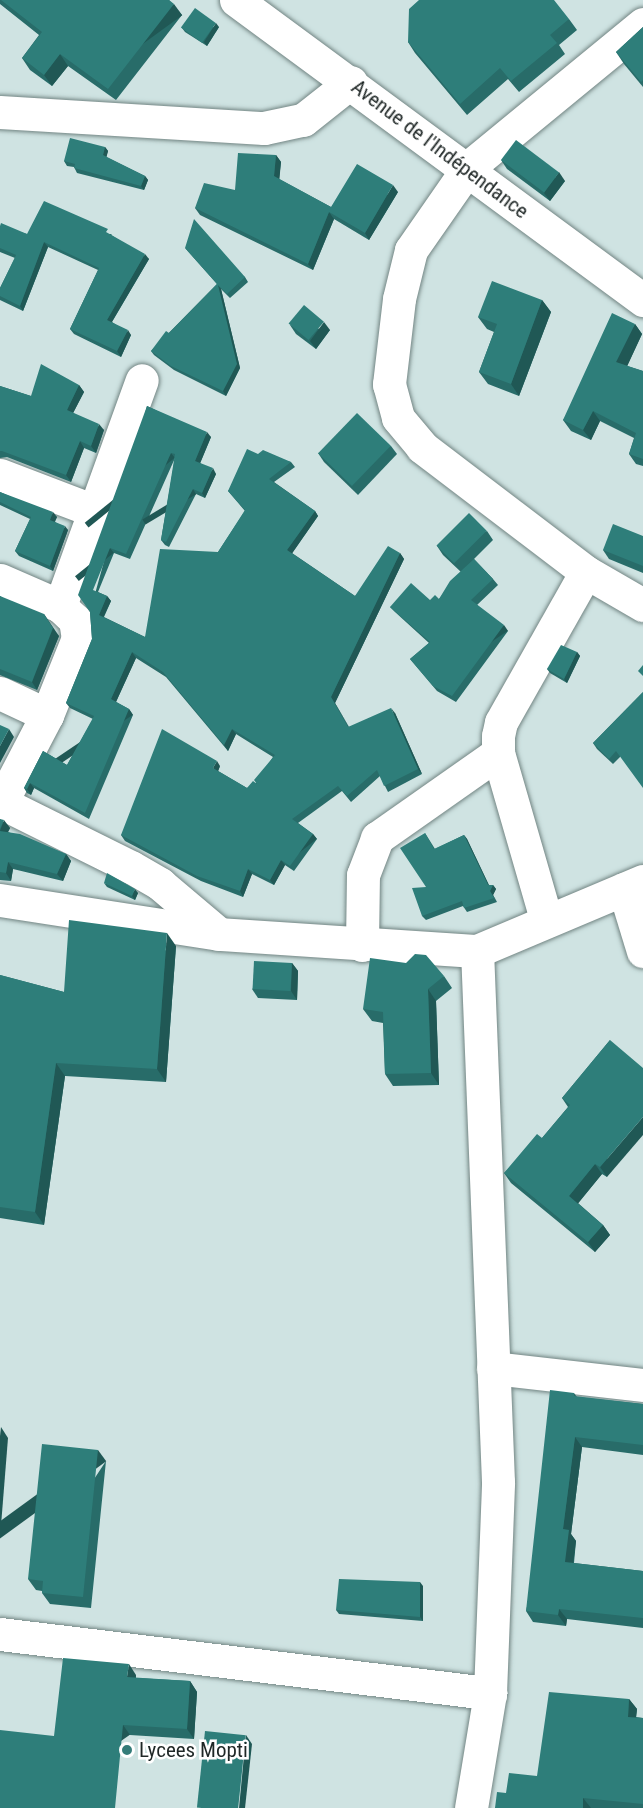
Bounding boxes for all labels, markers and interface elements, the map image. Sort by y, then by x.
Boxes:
street label: Avenue de l'Indépendance [347,74,533,224]
place label: Lycees Mopti [139,1737,248,1763]
marker: Lycees Mopti [120,1743,134,1757]

